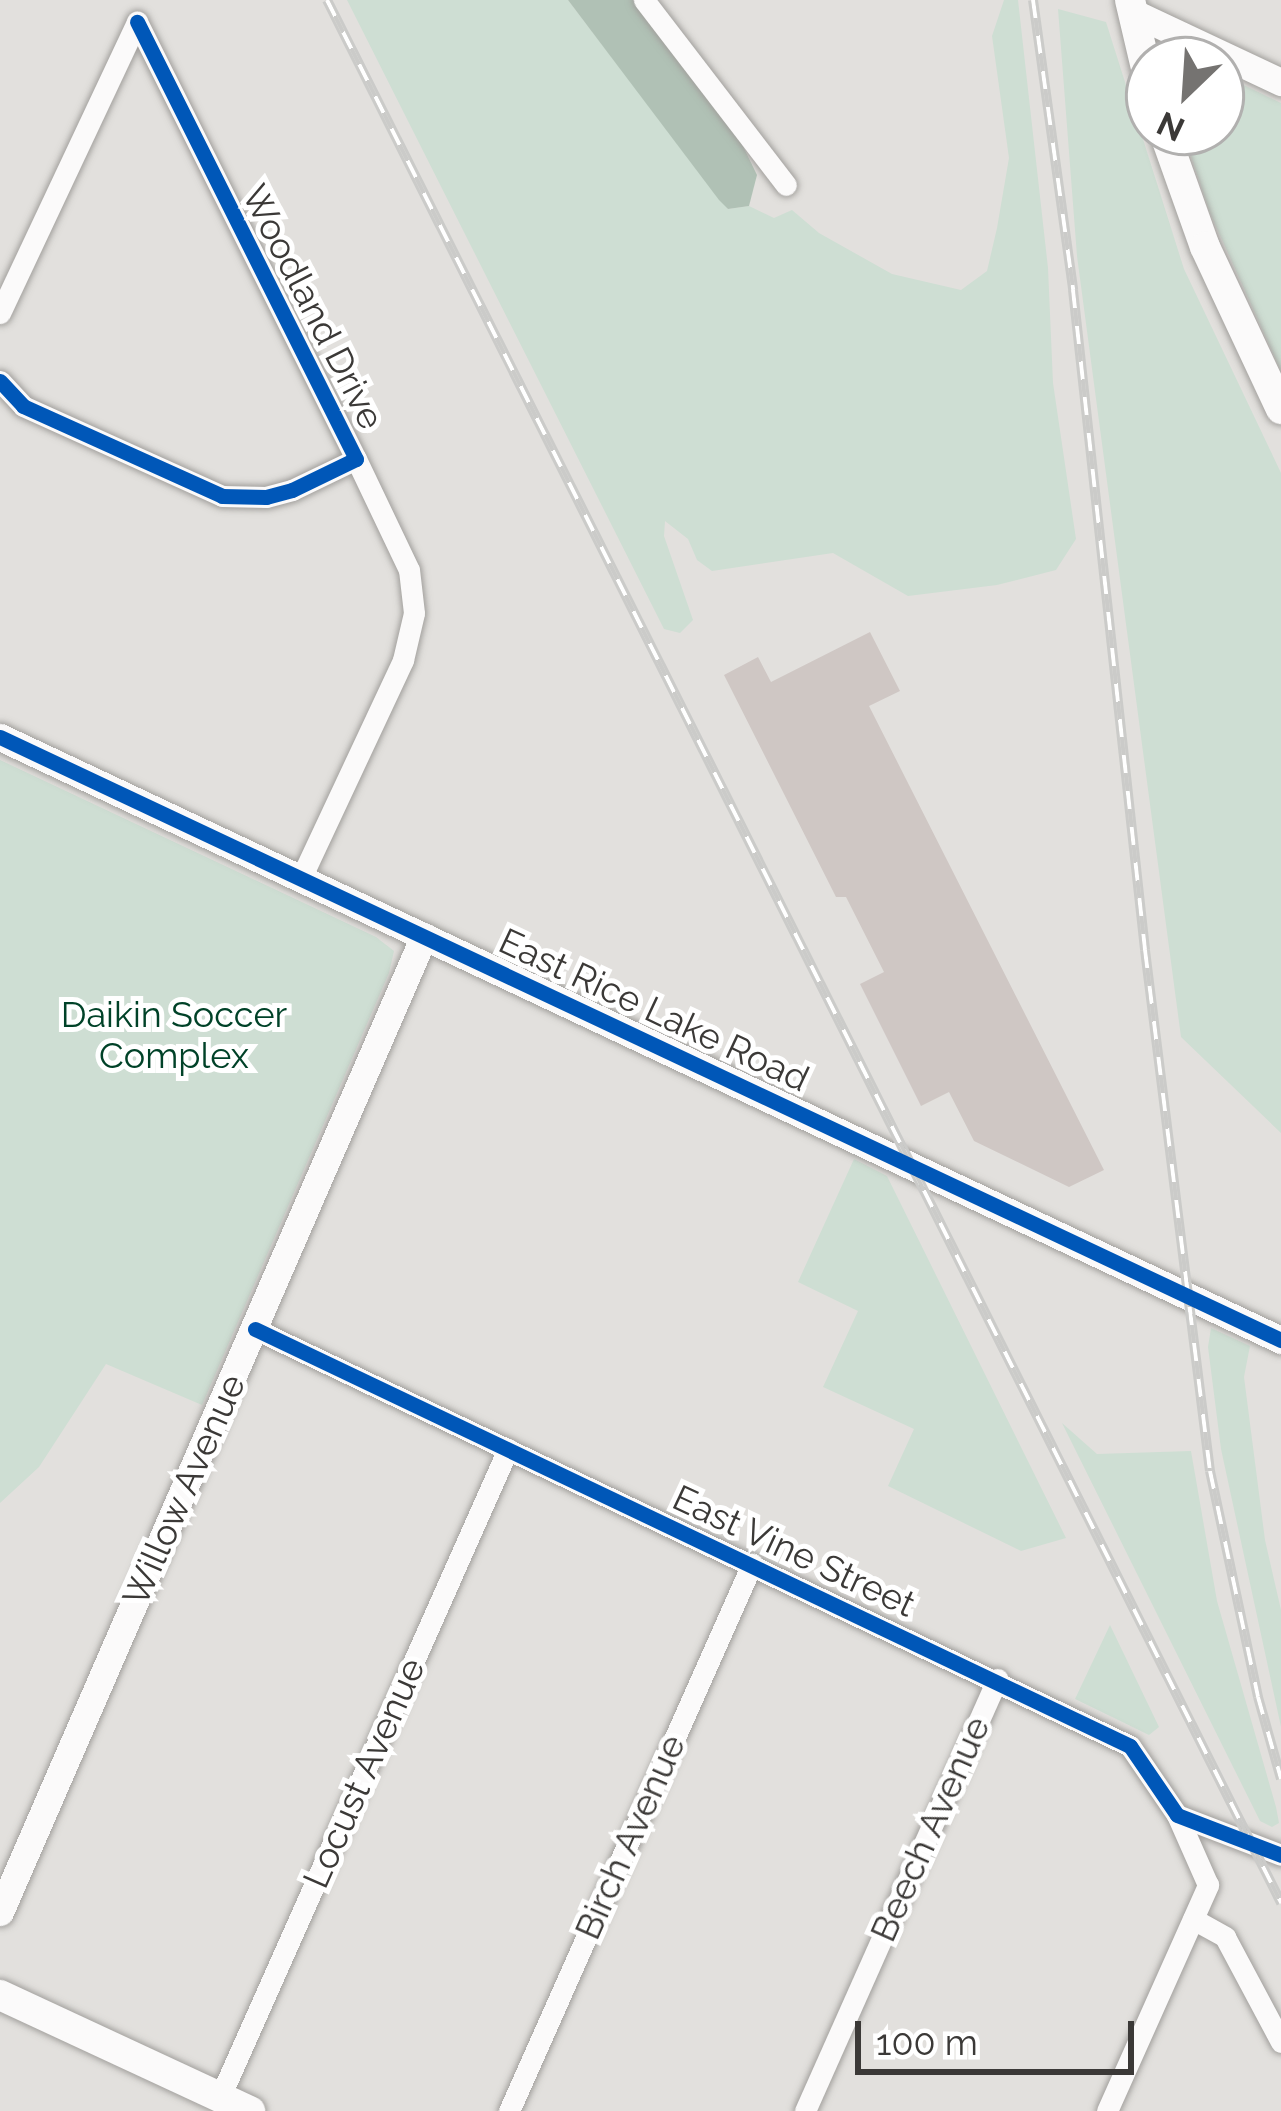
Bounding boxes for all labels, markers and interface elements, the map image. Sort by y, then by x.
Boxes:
north arrow [1125,36,1245,156]
text: N [1151,103,1190,149]
street label: Woodland Drive [233,178,393,436]
street label: East Rice Lake Road [492,919,816,1101]
park label: Daikin Soccer Complex [61,992,287,1077]
street label: Willow Avenue [113,1367,255,1613]
street label: East Vine Street [665,1476,923,1626]
street label: Locust Avenue [294,1651,434,1895]
street label: Beech Avenue [861,1709,999,1949]
street label: Birch Avenue [565,1728,695,1946]
scale bar [861,1997,1140,2071]
text: 100 m [876,2021,978,2063]

